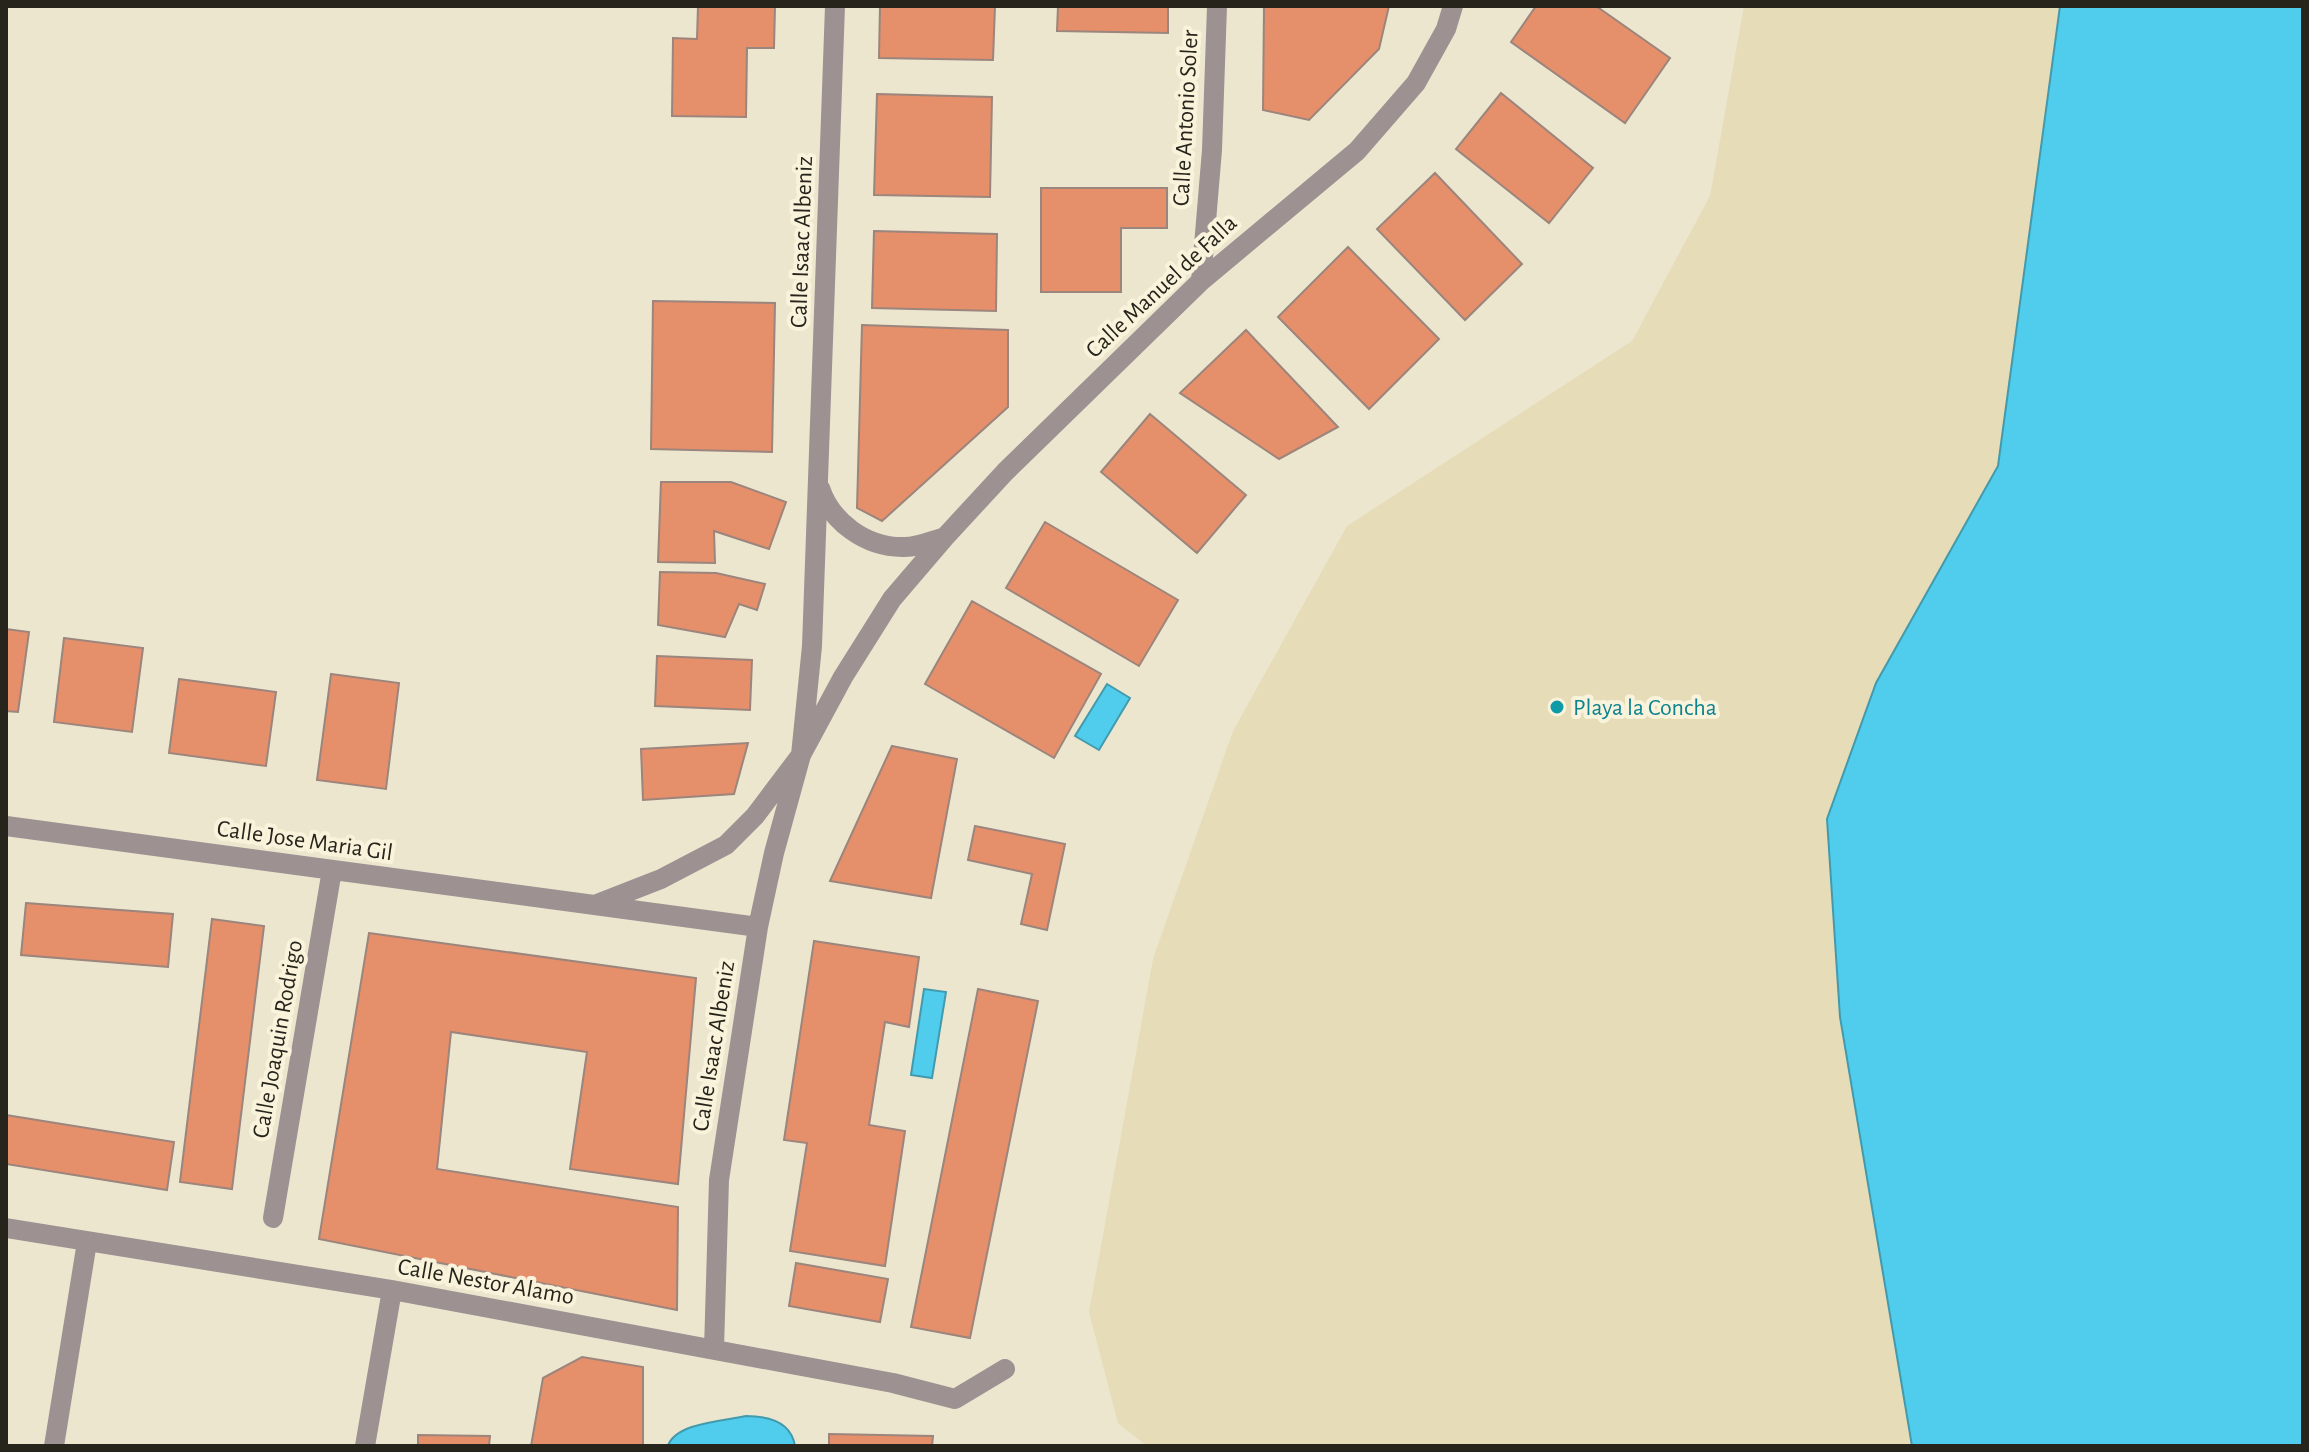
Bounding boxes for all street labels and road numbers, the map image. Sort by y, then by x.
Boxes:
street label: Calle Antonio Soler [1169,29,1203,207]
street label: Calle Isaac Albeniz [787,156,817,328]
street label: Calle Manuel de Falla [1082,211,1242,363]
street label: Calle Jose Maria Gil [215,817,394,865]
street label: Calle Joaquin Rodrigo [249,938,307,1140]
street label: Calle Isaac Albeniz [689,959,739,1133]
street label: Calle Nestor Alamo [396,1255,576,1309]

